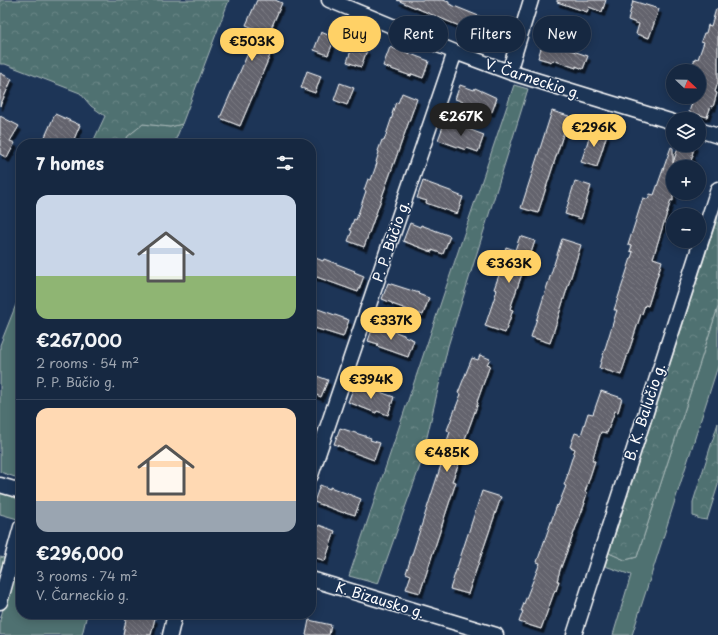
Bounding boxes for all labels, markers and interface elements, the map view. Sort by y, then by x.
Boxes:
chip: Buy [328,16,381,52]
chip: Rent [389,16,448,52]
chip: Filters [456,16,525,52]
chip: New [533,16,591,52]
pin: €503K [224,28,280,62]
text: €503K [229,31,275,50]
street label: V. Čarneckio g. [482,53,584,104]
north arrow [666,64,706,104]
map controls [666,64,706,248]
pin: €267K [433,103,489,137]
text: €267K [439,106,483,125]
button: layers [666,112,706,152]
pin: €296K [566,114,622,148]
text: €296K [571,117,617,136]
text: 7 homes [36,150,104,176]
icon: filters [274,152,296,174]
button: + [666,160,706,200]
street label: P. P. Būčio g. [367,197,414,285]
button: − [666,208,706,248]
icon: home [130,221,202,293]
pin: €363K [481,250,537,284]
text: €363K [486,253,532,272]
pin: €337K [363,307,419,341]
text: €337K [369,310,413,329]
text: €267,000 [36,327,122,353]
text: 2 rooms · 54 m² [36,353,139,372]
street label: B. K. Balučio g. [619,360,670,463]
pin: €394K [343,366,399,400]
text: €394K [349,369,393,388]
text: P. P. Būčio g. [36,372,115,391]
icon: home [130,434,202,506]
pin: €485K [419,439,475,473]
text: €485K [424,442,470,461]
text: €296,000 [36,540,123,566]
text: 3 rooms · 74 m² [36,566,138,585]
street label: K. Bizausko g. [333,576,427,623]
text: V. Čarneckio g. [36,585,129,604]

